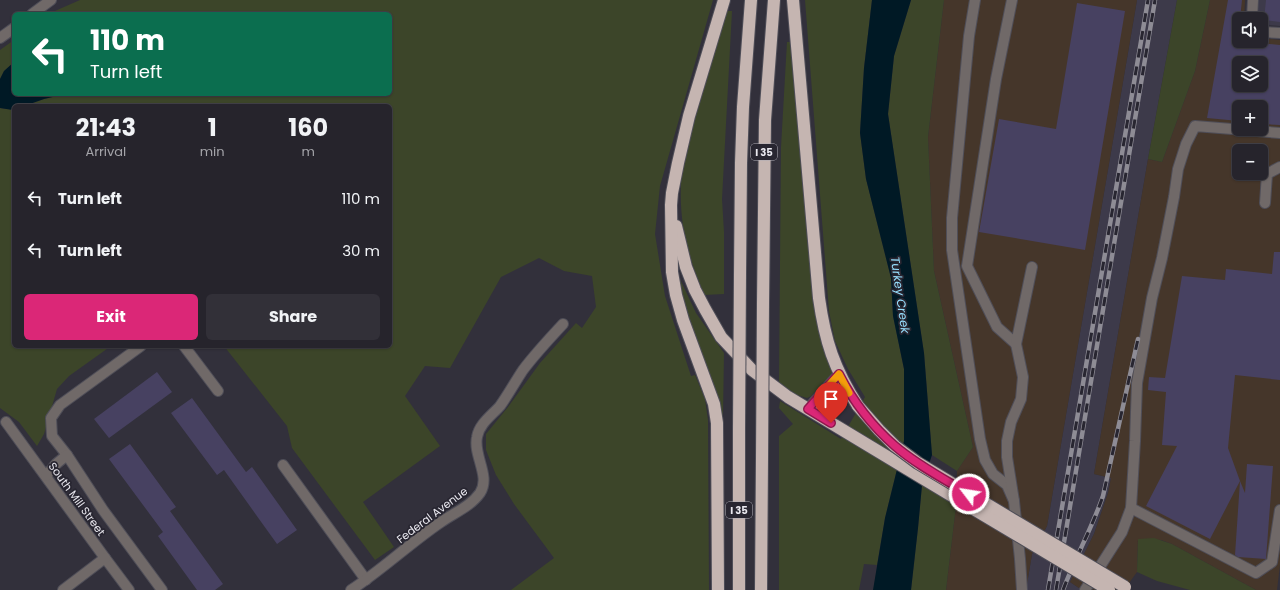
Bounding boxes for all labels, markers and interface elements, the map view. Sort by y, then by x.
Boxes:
map controls [1232,12,1268,180]
button: sound [1232,12,1268,48]
text: 110 m [90,21,165,60]
icon: left [24,28,76,80]
button: layers [1232,56,1268,92]
text: Turn left [90,59,162,84]
button: + [1232,100,1268,136]
text: 21:43 [76,111,136,144]
text: 1 [208,111,217,144]
text: 160 [288,111,328,144]
text: Arrival [85,142,126,161]
text: min [200,142,225,161]
text: m [302,142,315,161]
road number: I 35 [751,144,777,160]
button: − [1232,144,1268,180]
icon: left [24,187,46,209]
text: Turn left [58,188,122,209]
text: 110 m [342,188,380,209]
icon: left [24,239,46,261]
text: Turn left [58,240,122,261]
text: 30 m [342,240,380,261]
water label: Turkey Creek [887,255,914,335]
button: Exit [24,294,198,340]
button: Share [206,294,380,340]
pin [814,382,848,423]
icon: arrive [820,388,842,410]
street label: South Mill Street [45,459,109,539]
position arrow [948,473,990,515]
street label: Federal Avenue [393,483,471,547]
road number: I 35 [726,502,752,518]

